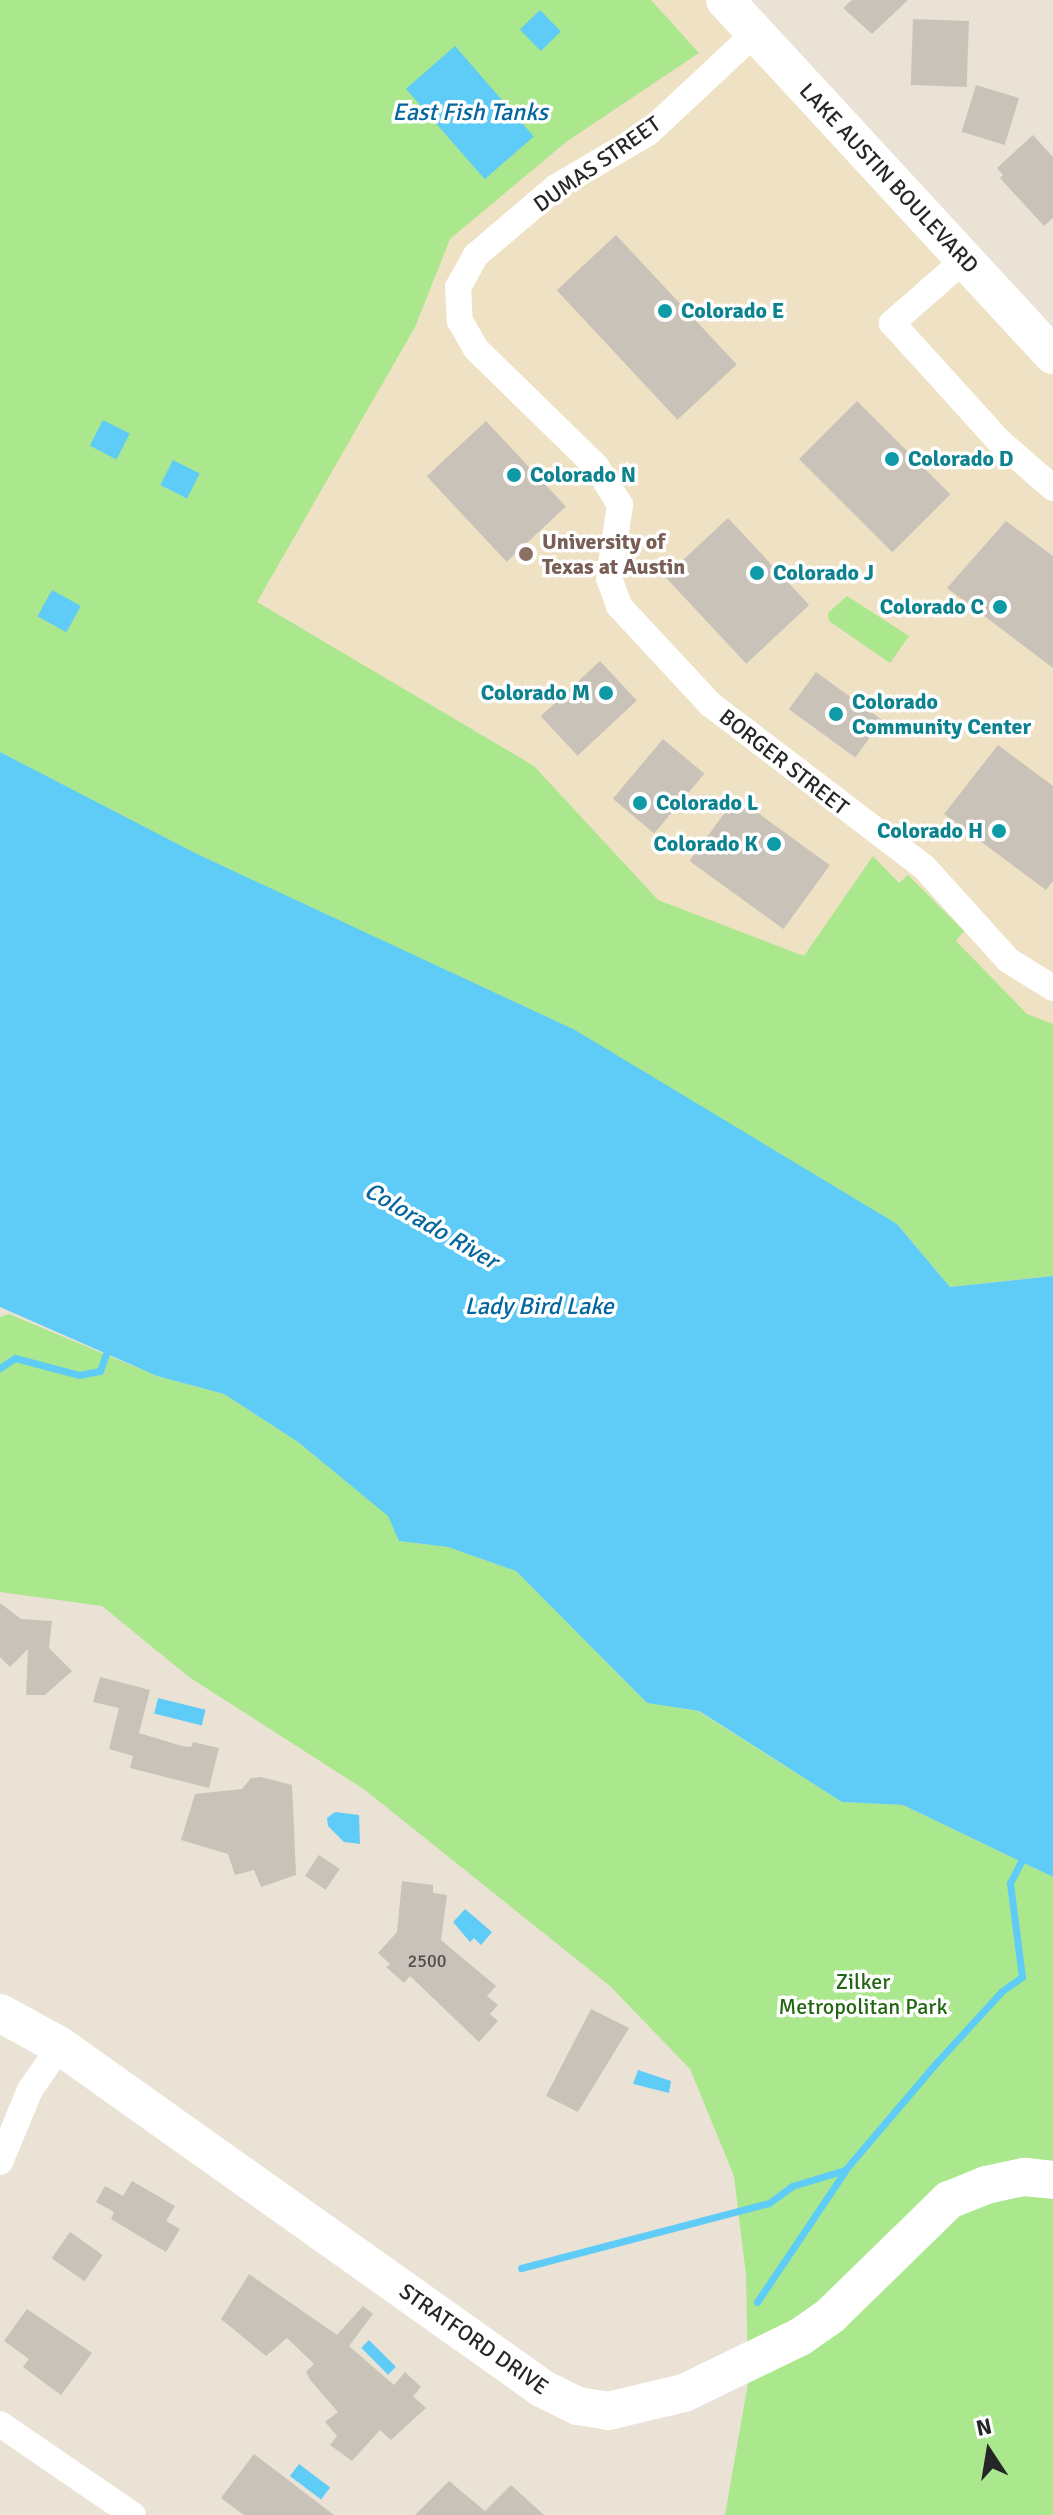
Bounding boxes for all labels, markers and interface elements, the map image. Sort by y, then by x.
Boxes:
street label: LAKE AUSTIN BOULEVARD [794,78,984,278]
water label: East Fish Tanks [392,99,548,127]
street label: DUMAS STREET [529,111,665,217]
place label: Colorado E [681,298,784,324]
marker: Colorado E [656,302,674,320]
place label: Colorado D [908,446,1013,472]
marker: Colorado D [883,450,901,468]
place label: Colorado N [530,462,636,488]
marker: Colorado N [505,466,523,484]
place label: University of Texas at Austin [542,528,685,580]
marker: University of Texas at Austin [517,545,535,563]
place label: Colorado J [773,560,874,586]
marker: Colorado J [748,564,766,582]
place label: Colorado C [880,594,984,620]
marker: Colorado C [991,598,1009,616]
place label: Colorado M [481,680,590,706]
marker: Colorado M [597,684,615,702]
place label: Colorado Community Center [852,688,1031,740]
street label: BORGER STREET [714,703,854,821]
marker: Colorado Community Center [827,705,845,723]
place label: Colorado L [656,790,758,816]
marker: Colorado L [631,794,649,812]
place label: Colorado H [877,818,983,844]
marker: Colorado H [990,822,1008,840]
place label: Colorado K [654,831,758,857]
marker: Colorado K [765,835,783,853]
water label: Colorado River [359,1176,503,1276]
water label: Lady Bird Lake [464,1293,614,1321]
house number: 2500 [408,1950,446,1972]
park label: Zilker Metropolitan Park [779,1968,947,2020]
street label: STRATFORD DRIVE [394,2278,554,2400]
north arrow [949,2411,1029,2491]
text: N [974,2412,994,2442]

